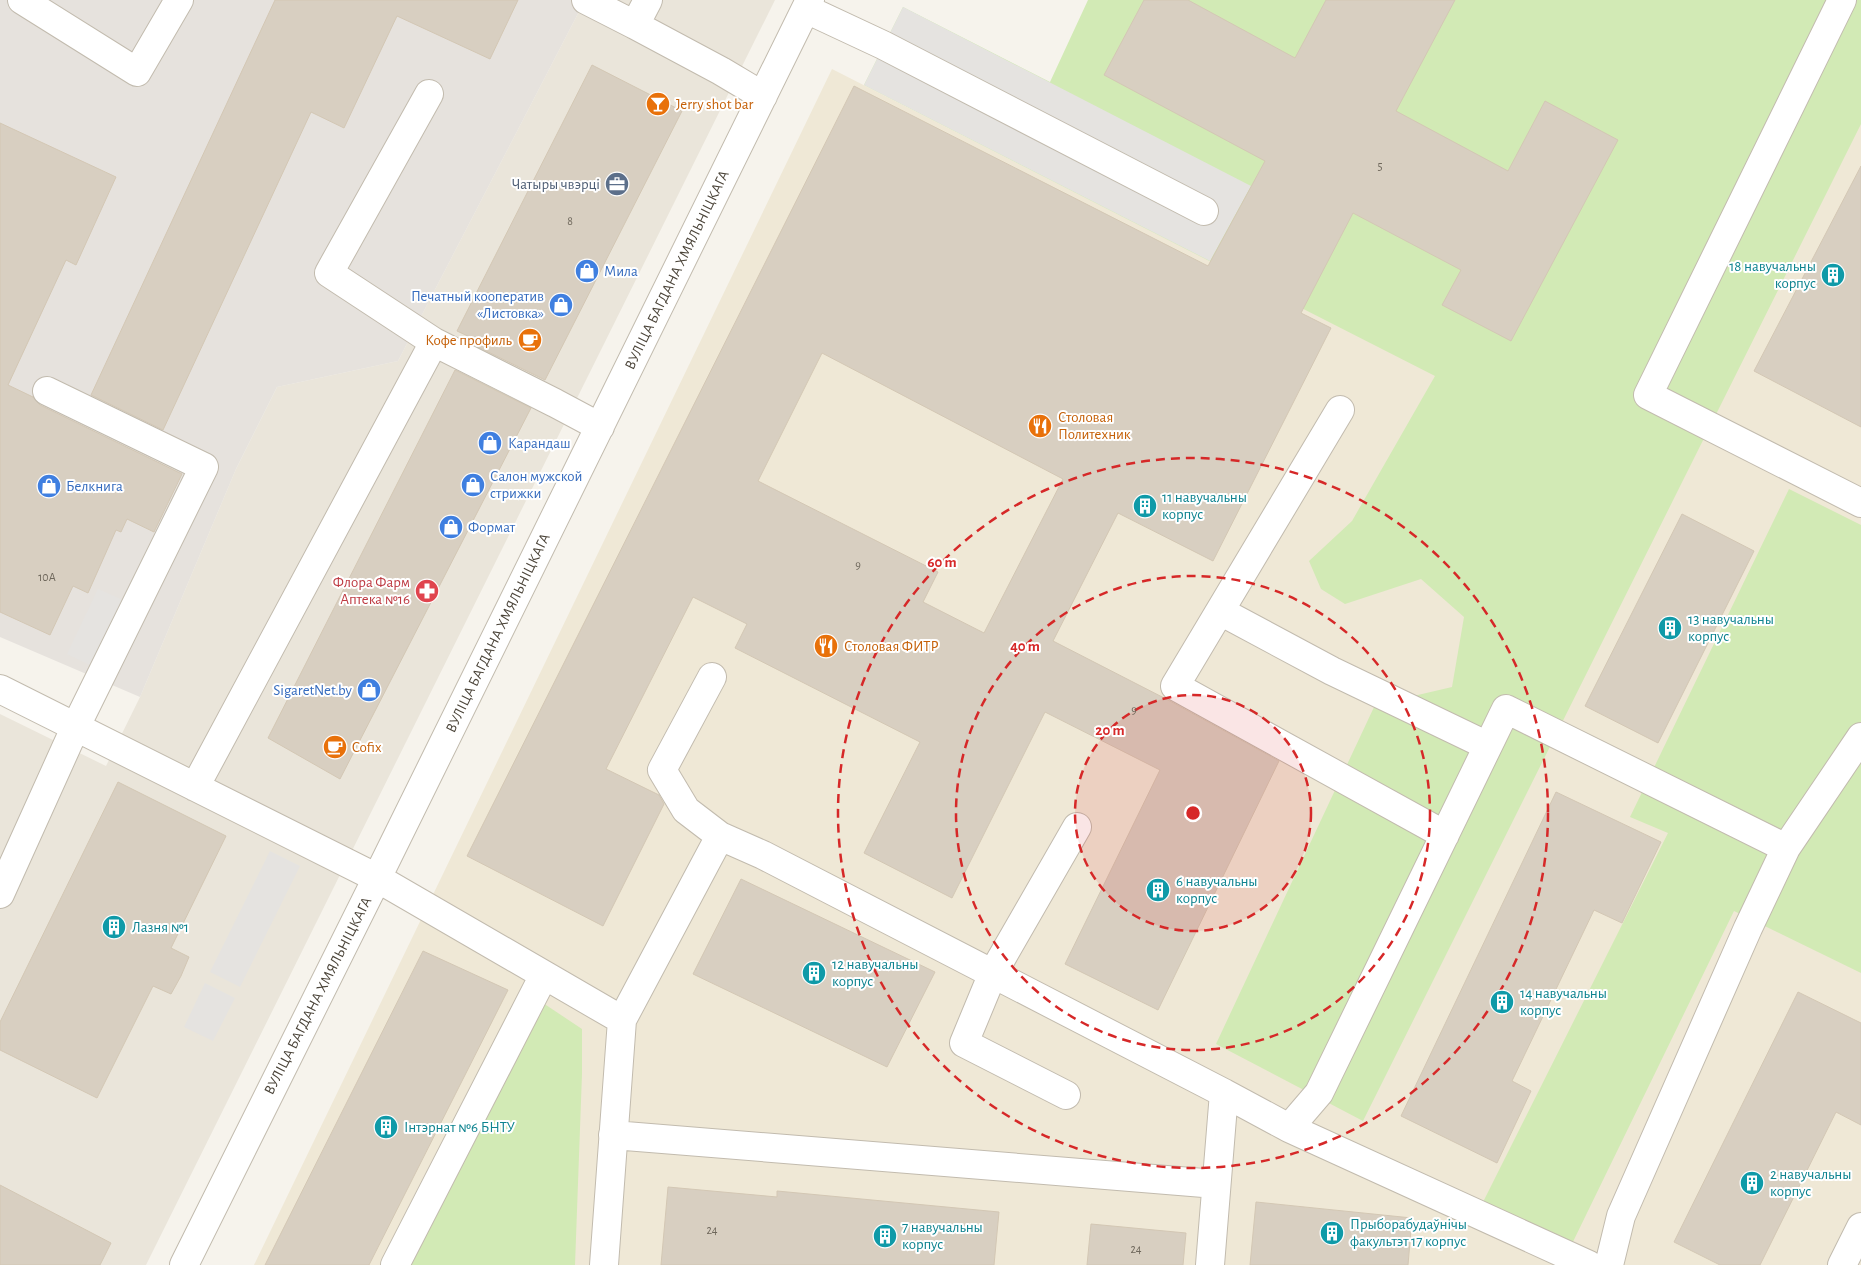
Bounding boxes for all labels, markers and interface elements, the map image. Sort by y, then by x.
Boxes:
bar icon: Jerry shot bar [645,91,671,117]
place label: Jerry shot bar [676,97,753,112]
house number: 5 [1377,160,1383,172]
street label: ВУЛІЦА БАГДАНА ХМЯЛЬНІЦКАГА [622,168,732,372]
office icon: Чатыры чвэрці [604,171,630,197]
place label: Чатыры чвэрці [512,177,600,192]
house number: 8 [567,215,573,227]
shop icon: Мила [574,258,600,284]
place label: 18 навучальны корпус [1729,259,1816,291]
building icon: 18 навучальны корпус [1820,262,1846,288]
place label: Мила [604,264,638,279]
place label: Печатный кооператив «Листовка» [411,289,544,321]
shop icon: Печатный кооператив «Листовка» [548,292,574,318]
cafe icon: Кофе профиль [517,327,543,353]
place label: Кофе профиль [425,333,513,348]
place label: Столовая Политехник [1058,410,1131,442]
restaurant icon: Столовая Политехник [1027,413,1053,439]
shop icon: Карандаш [477,430,503,456]
place label: Карандаш [508,436,571,451]
place label: Салон мужской стрижки [490,469,582,501]
shop icon: Салон мужской стрижки [460,472,486,498]
shop icon: Белкнига [36,473,62,499]
place label: Белкнига [66,479,123,494]
place label: 11 навучальны корпус [1162,490,1247,522]
building icon: 11 навучальны корпус [1132,493,1158,519]
shop icon: Формат [438,514,464,540]
place label: Формат [468,520,516,535]
street label: ВУЛІЦА БАГДАНА ХМЯЛЬНІЦКАГА [443,531,553,735]
text: 60 m [927,555,957,570]
house number: 9 [855,559,861,571]
house number: 10А [38,571,56,583]
place label: Флора Фарм Аптека №16 [333,575,410,607]
pharmacy icon: Флора Фарм Аптека №16 [414,578,440,604]
place label: 13 навучальны корпус [1688,612,1774,644]
building icon: 13 навучальны корпус [1657,615,1683,641]
restaurant icon: Столовая ФИТР [813,633,839,659]
place label: Столовая ФИТР [844,639,938,654]
text: 40 m [1010,639,1040,654]
shop icon: SigaretNet.by [356,677,382,703]
place label: SigaretNet.by [273,683,353,698]
house number: 9 [1131,704,1137,716]
text: 20 m [1095,723,1125,738]
cafe icon: Cofix [322,734,348,760]
place label: Cofix [352,740,382,755]
centre of rings [1184,804,1202,822]
place label: 6 навучальны корпус [1176,874,1258,906]
building icon: 6 навучальны корпус [1145,877,1171,903]
street label: ВУЛІЦА БАГДАНА ХМЯЛЬНІЦКАГА [261,895,375,1097]
building icon: Лазня №1 [101,914,127,940]
place label: Лазня №1 [132,920,189,935]
place label: 12 навучальны корпус [832,957,919,989]
building icon: 12 навучальны корпус [801,960,827,986]
place label: 14 навучальны корпус [1520,986,1607,1018]
building icon: 14 навучальны корпус [1489,989,1515,1015]
building icon: Інтэрнат №6 БНТУ [373,1114,399,1140]
place label: Інтэрнат №6 БНТУ [404,1120,516,1135]
place label: 2 навучальны корпус [1770,1167,1851,1199]
building icon: 2 навучальны корпус [1739,1170,1765,1196]
place label: Прыборабудаўнічы факультэт 17 корпус [1350,1217,1467,1249]
place label: 7 навучальны корпус [902,1220,983,1252]
building icon: Прыборабудаўнічы факультэт 17 корпус [1319,1220,1345,1246]
building icon: 7 навучальны корпус [872,1223,898,1249]
house number: 24 [706,1224,718,1236]
house number: 24 [1130,1243,1142,1255]

